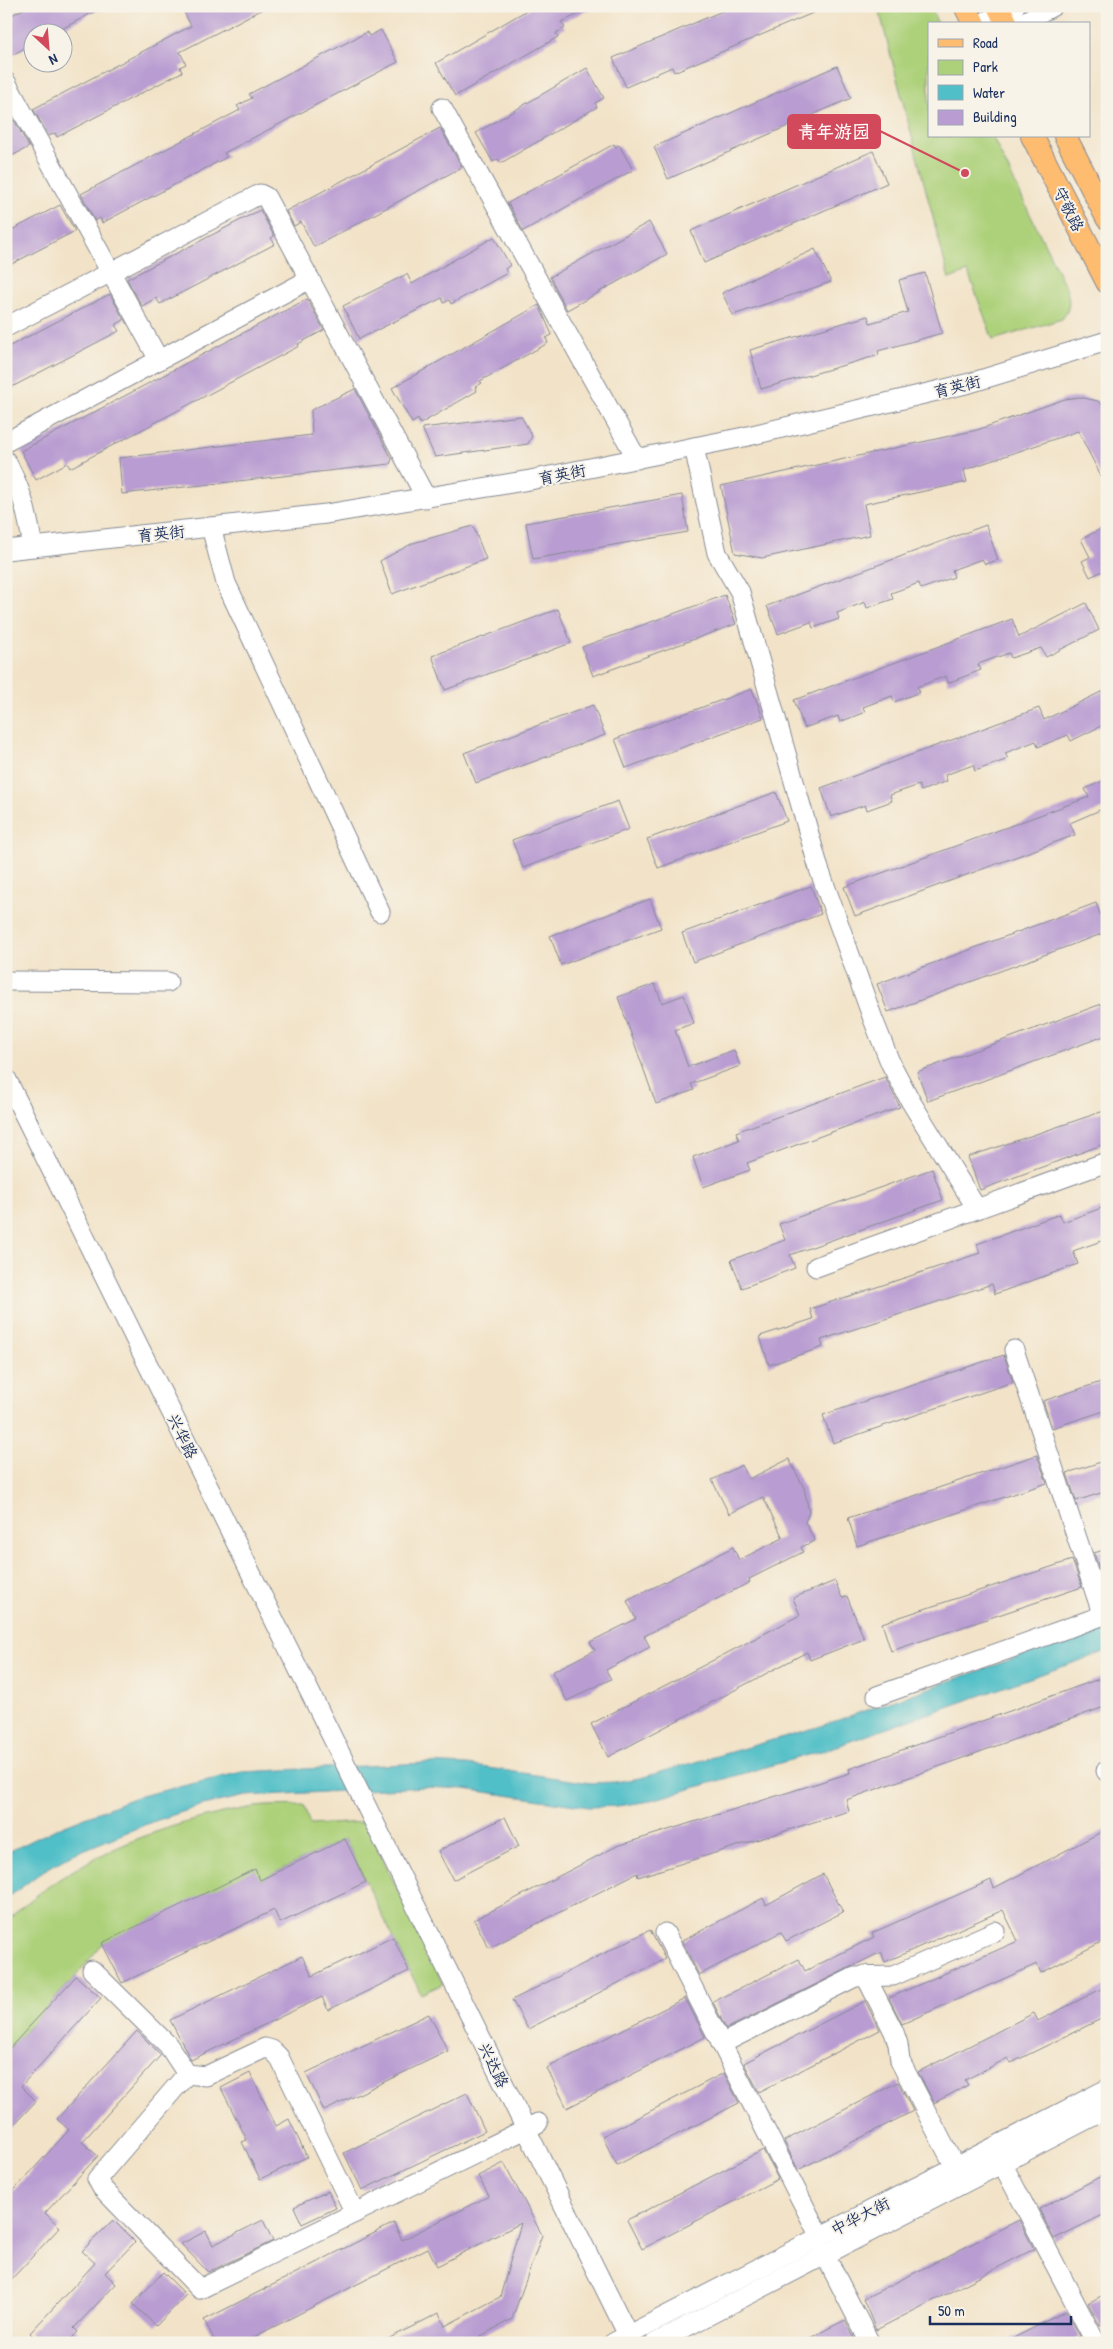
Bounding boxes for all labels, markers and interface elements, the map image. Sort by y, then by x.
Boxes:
north arrow [22,22,72,72]
legend [928,22,1090,138]
text: Road [973,32,998,53]
text: N [46,50,61,71]
text: Park [973,56,998,77]
text: Water [973,82,1005,103]
text: Building [973,106,1017,127]
callout: 青年游园 [788,115,880,148]
text: 青年游园 [798,119,870,144]
street label: 守敬路 [1048,183,1090,235]
street label: 育英街 [931,370,983,402]
street label: 育英街 [536,459,588,489]
street label: 育英街 [136,520,186,546]
street label: 兴华路 [163,1410,203,1462]
street label: 兴达路 [474,2039,514,2091]
street label: 中华大街 [826,2192,894,2240]
scale bar [930,2294,1072,2326]
text: 50 m [938,2300,965,2321]

